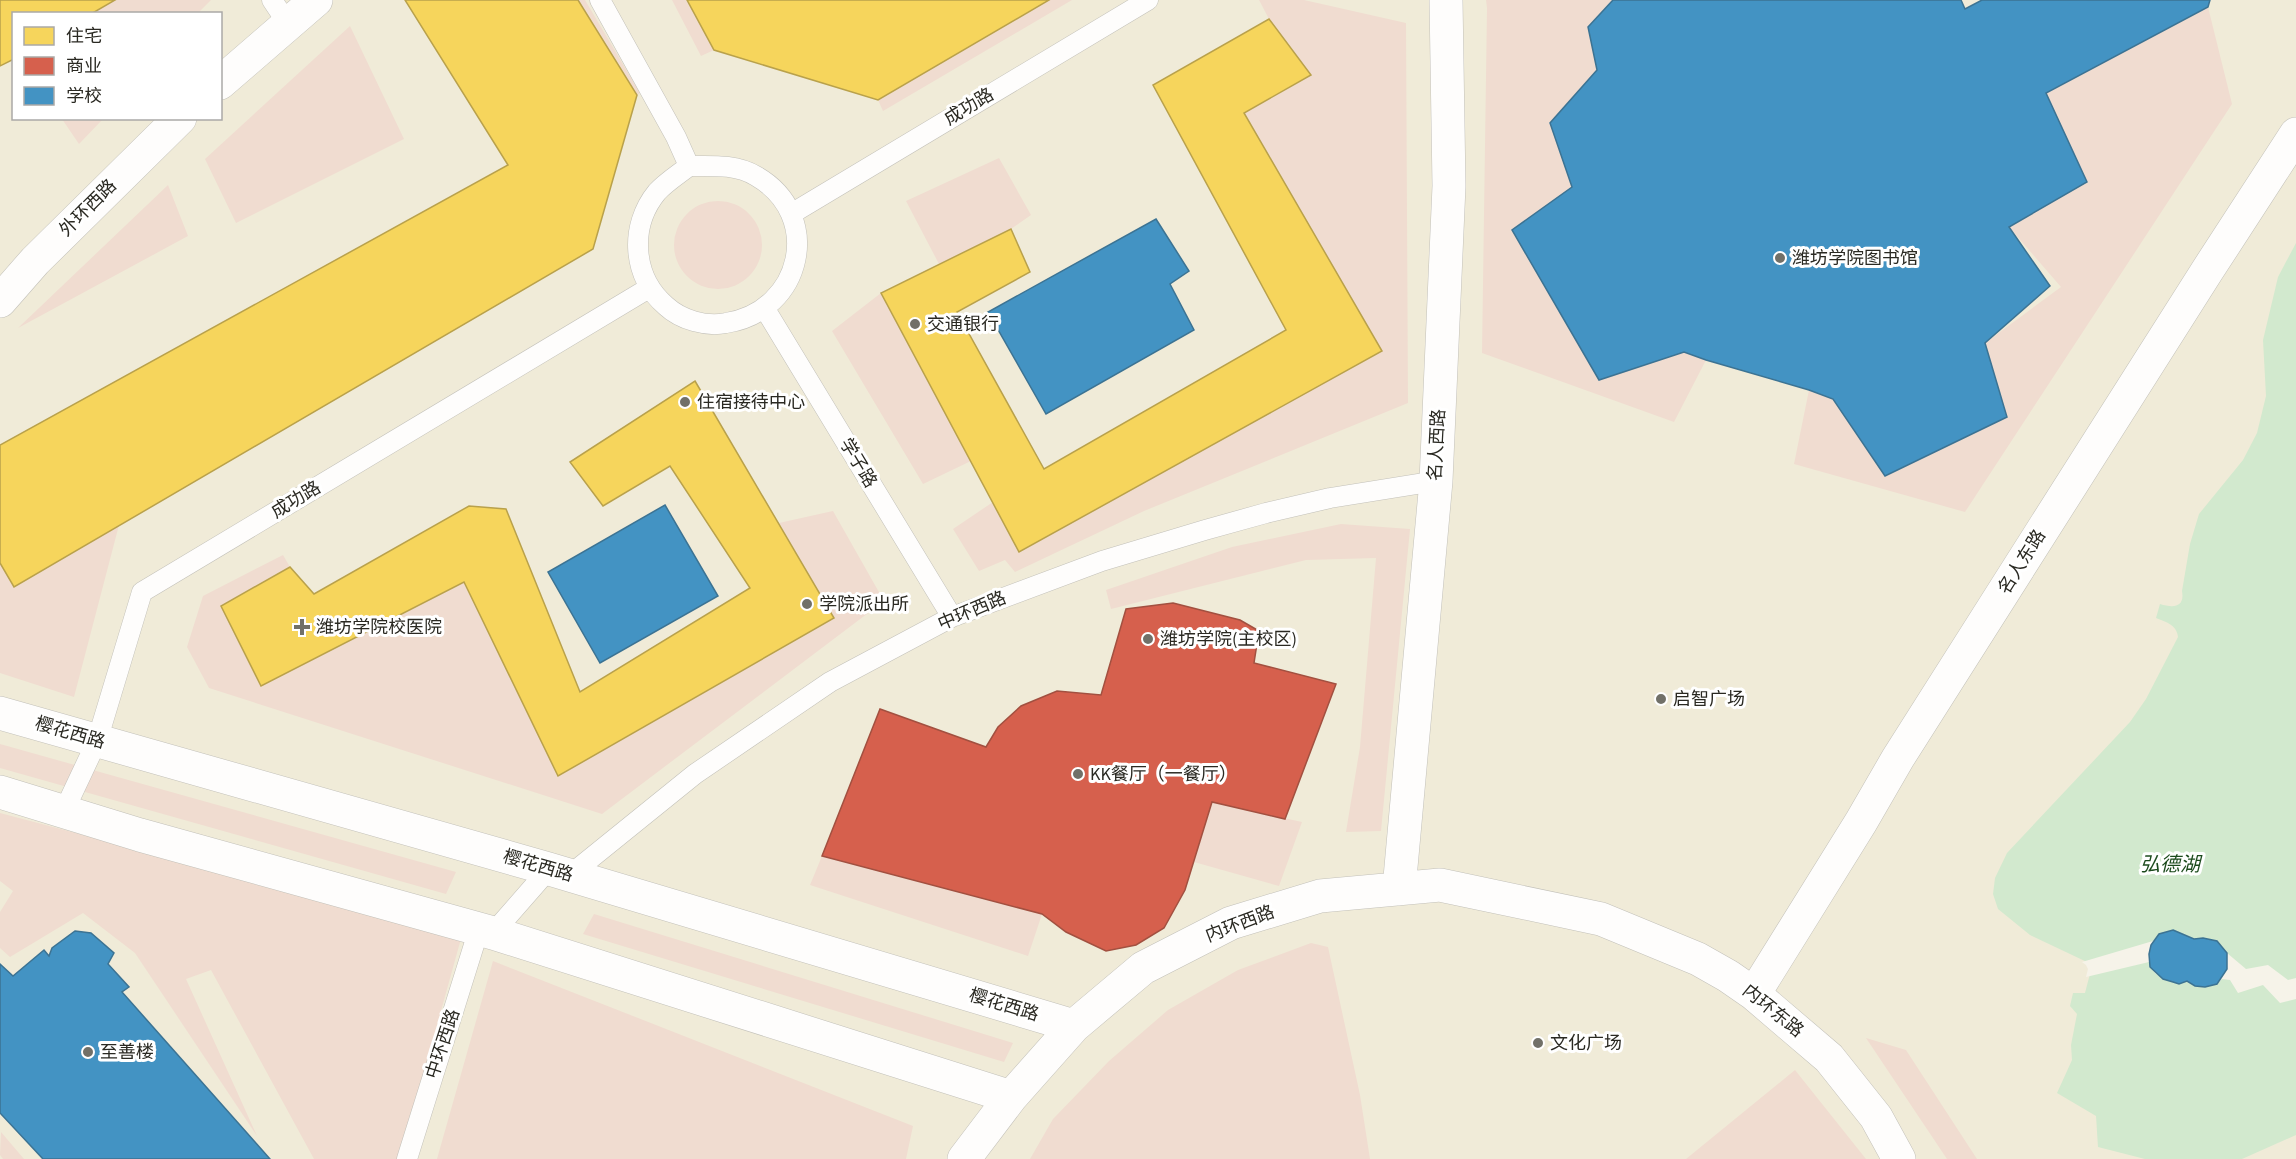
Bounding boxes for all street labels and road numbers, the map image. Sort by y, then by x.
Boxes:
street label: 成功路 [939,82,999,132]
street label: 外环西路 [54,174,122,242]
street label: 名人西路 [1423,408,1451,482]
street label: 学子路 [833,433,883,493]
street label: 成功路 [266,475,326,525]
street label: 名人东路 [1992,525,2052,599]
street label: 中环西路 [934,585,1010,637]
street label: 樱花西路 [32,711,108,755]
street label: 樱花西路 [500,844,576,888]
street label: 内环西路 [1202,899,1278,949]
street label: 内环东路 [1737,979,1809,1043]
street label: 樱花西路 [966,983,1042,1027]
street label: 中环西路 [420,1006,466,1082]

